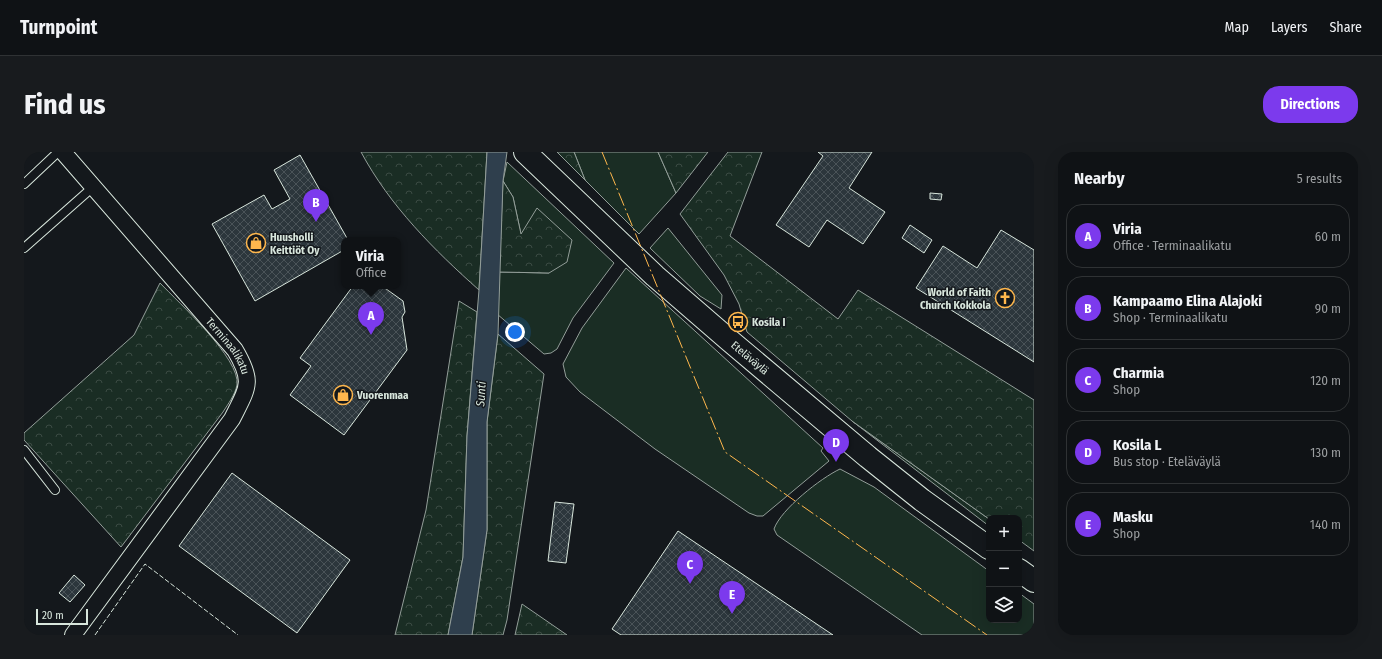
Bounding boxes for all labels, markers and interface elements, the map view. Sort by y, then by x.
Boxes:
text: Turnpoint [20,16,97,39]
text: Map [1225,19,1249,36]
text: Layers [1271,19,1307,36]
text: Share [1329,19,1362,36]
button: Directions [1263,86,1358,123]
text: Find us [24,88,106,121]
text: Nearby [1074,168,1125,189]
text: 5 results [1297,171,1342,186]
pin: B [303,189,329,222]
text: Viria [1113,220,1142,238]
text: A [1084,229,1092,244]
text: 60 m [1315,229,1341,244]
place label: Huusholli Keittiöt Oy [270,231,320,257]
shop icon: Huusholli Keittiöt Oy [245,232,267,254]
popup [341,237,401,289]
text: Office · Terminaalikatu [1113,238,1231,253]
text: Viria [356,247,384,265]
text: Office [356,265,386,280]
place label: World of Faith Church Kokkola [920,286,992,312]
church icon: World of Faith Church Kokkola [994,287,1016,309]
text: Kampaamo Elina Alajoki [1113,292,1262,310]
text: B [1084,301,1092,316]
text: 90 m [1315,301,1341,316]
pin: A [358,302,384,335]
text: Shop · Terminaalikatu [1113,310,1228,325]
bus stop icon: Kosila I [727,311,749,333]
street label: Terminaalikatu [203,315,252,376]
place label: Kosila I [752,316,785,329]
your location [505,322,525,342]
street label: Eteläväylä [729,338,771,377]
text: Charmia [1113,364,1164,382]
text: C [1085,373,1091,388]
text: 120 m [1310,373,1341,388]
water label: Sunti [473,381,489,408]
text: Shop [1113,382,1140,397]
shop icon: Vuorenmaa [332,384,354,406]
place label: Vuorenmaa [356,389,409,402]
pin: D [823,429,849,462]
text: Kosila L [1113,436,1161,454]
text: D [1084,445,1092,460]
text: 130 m [1310,445,1341,460]
text: Bus stop · Eteläväylä [1113,454,1221,469]
text: Masku [1113,508,1153,526]
map controls [986,515,1022,623]
button: + [986,515,1022,551]
text: E [1085,517,1091,532]
text: 140 m [1310,517,1341,532]
text: Shop [1113,526,1140,541]
pin: C [677,551,703,584]
button: − [986,551,1022,587]
pin: E [719,581,745,614]
button: layers [986,587,1022,623]
scale bar [36,607,88,626]
text: 20 m [42,609,64,622]

